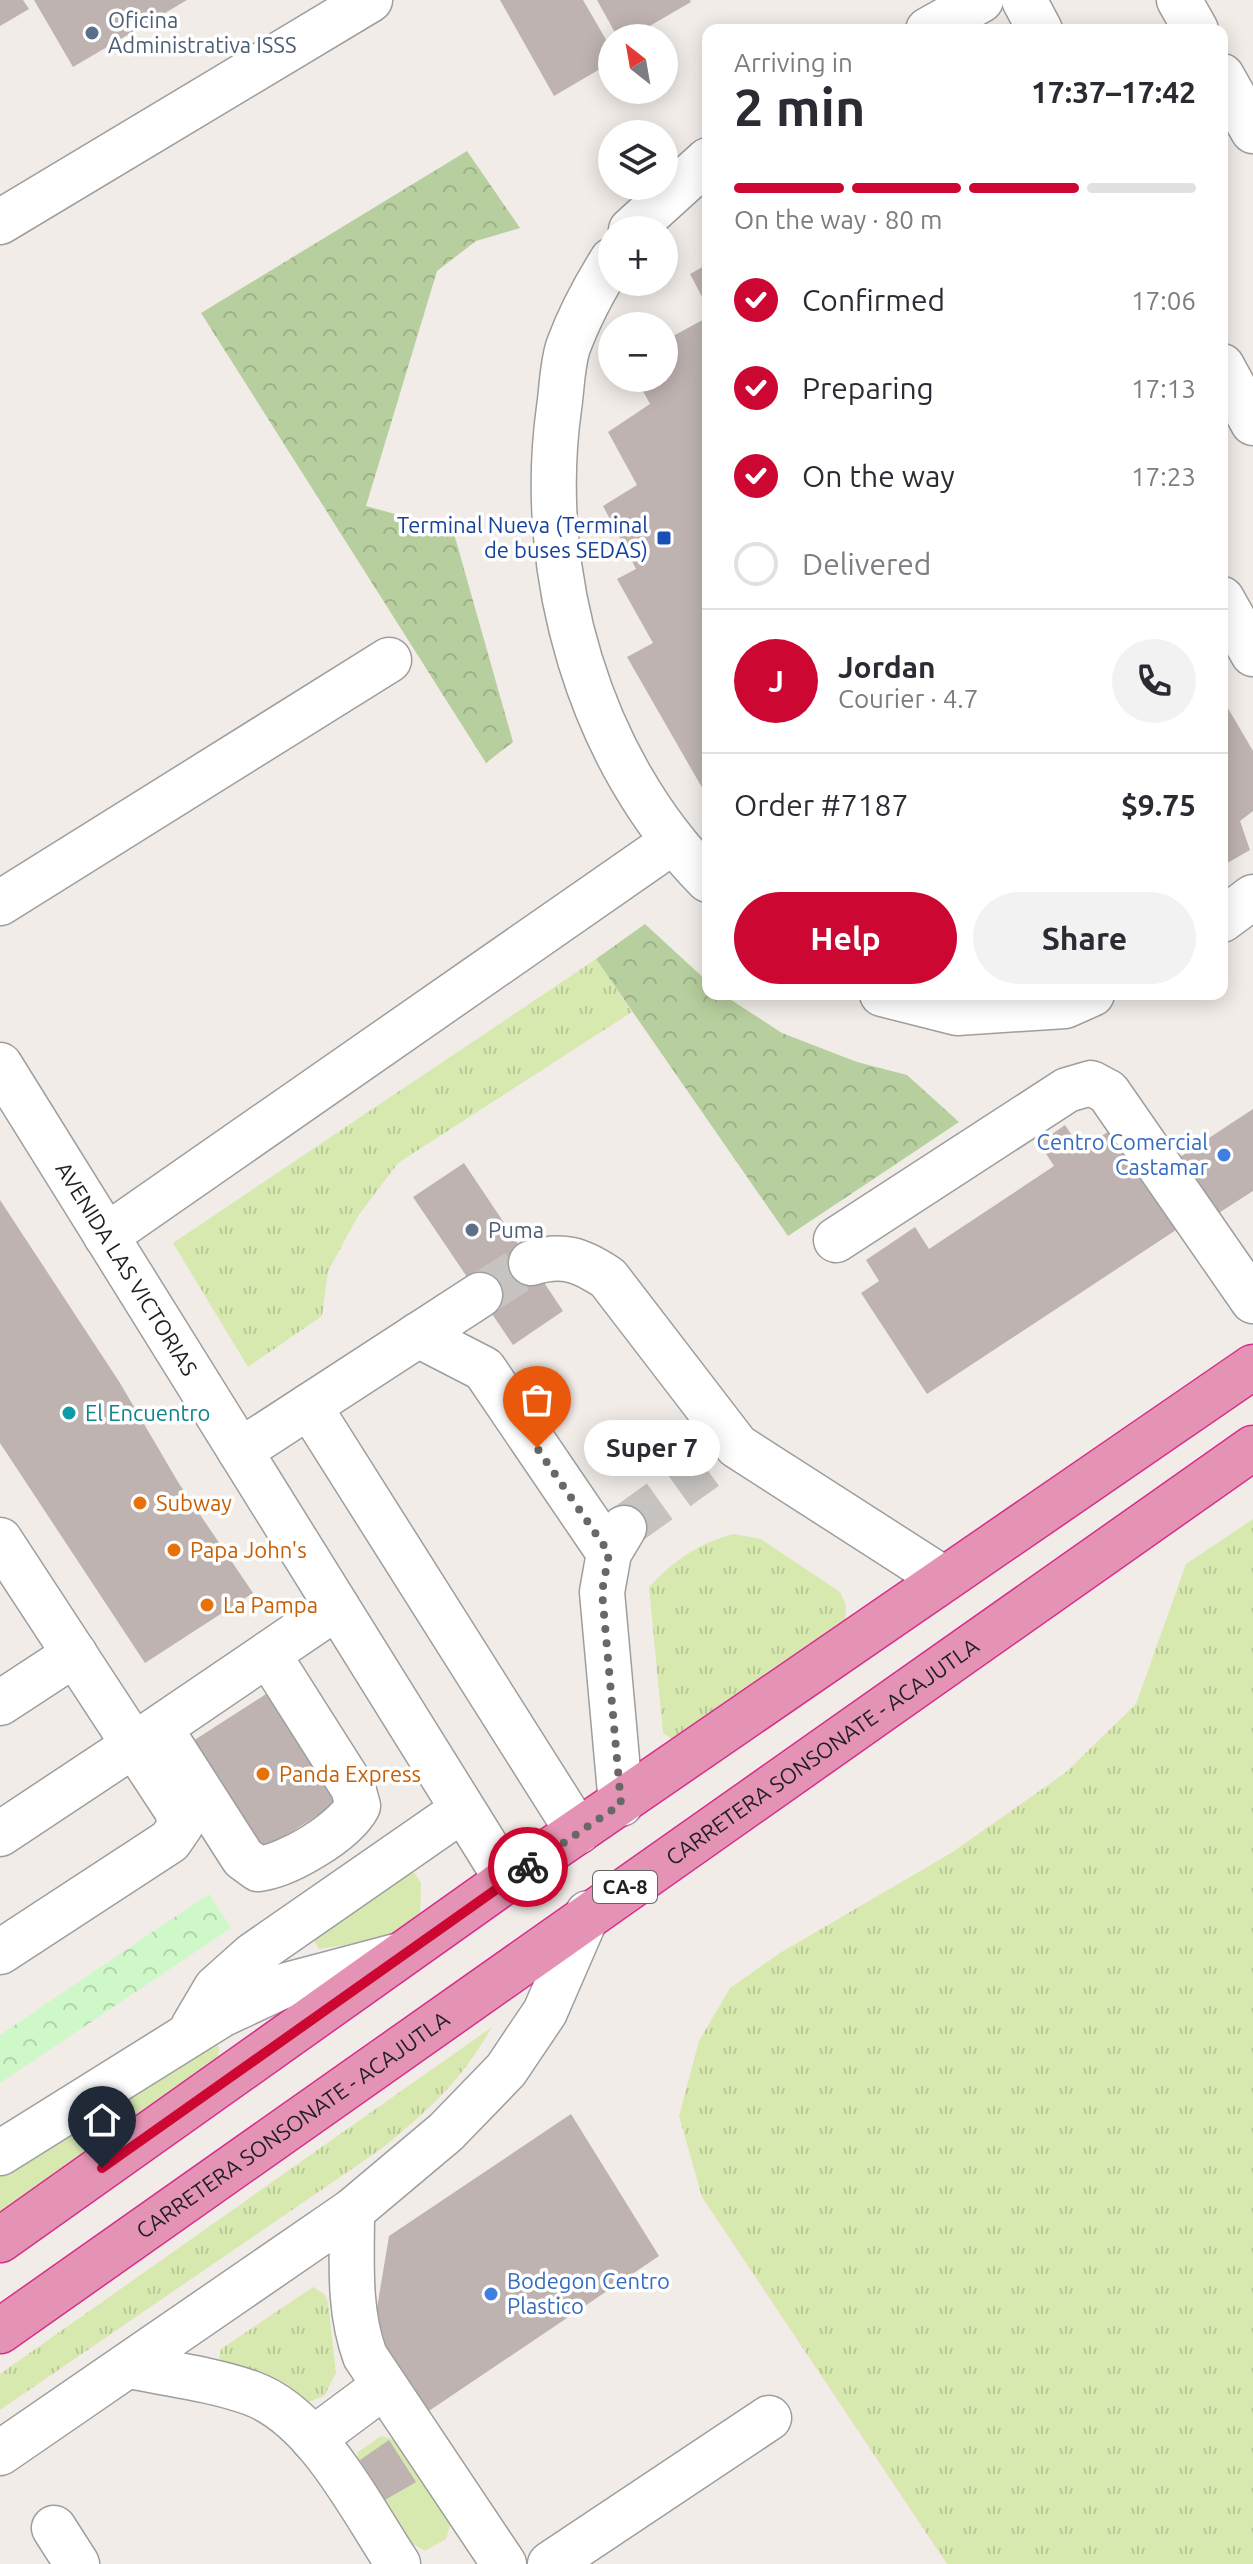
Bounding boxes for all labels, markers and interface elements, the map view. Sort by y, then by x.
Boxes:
place label: Oficina Administrativa ISSS [108,7,296,57]
marker: Oficina Administrativa ISSS [83,24,101,42]
north arrow [598,24,678,104]
map controls [598,24,678,392]
text: Arriving in [734,48,853,77]
text: 17:37–17:42 [1031,75,1196,109]
text: 2 min [734,78,865,136]
button: layers [598,120,678,200]
text: On the way · 80 m [734,205,942,234]
button: + [598,216,678,296]
icon: check [734,278,778,322]
text: Confirmed [802,283,945,317]
text: 17:06 [1131,286,1196,315]
button: − [598,312,678,392]
icon: check [734,366,778,410]
text: Preparing [802,371,934,405]
text: 17:13 [1131,374,1196,403]
icon: check [734,454,778,498]
text: On the way [802,459,955,493]
text: 17:23 [1131,462,1196,491]
place label: Terminal Nueva (Terminal de buses SEDAS) [397,512,648,563]
marker: Terminal Nueva (Terminal de buses SEDAS) [655,529,673,547]
text: Delivered [802,547,931,581]
button: phone [1112,639,1196,723]
text: Jordan [838,650,936,684]
text: J [768,664,784,698]
text: Courier · 4.7 [838,684,978,713]
text: Order #7187 [734,788,908,822]
text: $9.75 [1121,788,1196,822]
button: Help [734,892,957,984]
button: Share [973,892,1196,984]
place label: Centro Comercial Castamar [1037,1129,1209,1179]
marker: Centro Comercial Castamar [1215,1146,1233,1164]
street label: AVENIDA LAS VICTORIAS [51,1157,203,1380]
place label: Puma [488,1217,544,1242]
marker: Puma [463,1221,481,1239]
pin [503,1366,571,1448]
icon: bag [515,1378,559,1422]
place label: El Encuentro [85,1400,210,1425]
marker: El Encuentro [60,1404,78,1422]
callout: Super 7 [585,1420,721,1476]
text: Super 7 [606,1433,698,1462]
place label: Subway [156,1490,232,1515]
marker: Subway [131,1494,149,1512]
place label: Papa John's [190,1537,307,1562]
marker: Papa John's [165,1541,183,1559]
place label: La Pampa [223,1592,318,1617]
marker: La Pampa [198,1596,216,1614]
street label: CARRETERA SONSONATE - ACAJUTLA [661,1632,984,1870]
place label: Panda Express [279,1761,421,1786]
marker: Panda Express [254,1765,272,1783]
courier [488,1827,568,1907]
icon: bike [506,1845,550,1889]
road number: CA-8 [593,1871,657,1903]
street label: CARRETERA SONSONATE - ACAJUTLA [131,2005,454,2243]
pin [68,2086,136,2168]
icon: home [80,2098,124,2142]
place label: Bodegon Centro Plastico [507,2268,670,2318]
marker: Bodegon Centro Plastico [482,2285,500,2303]

